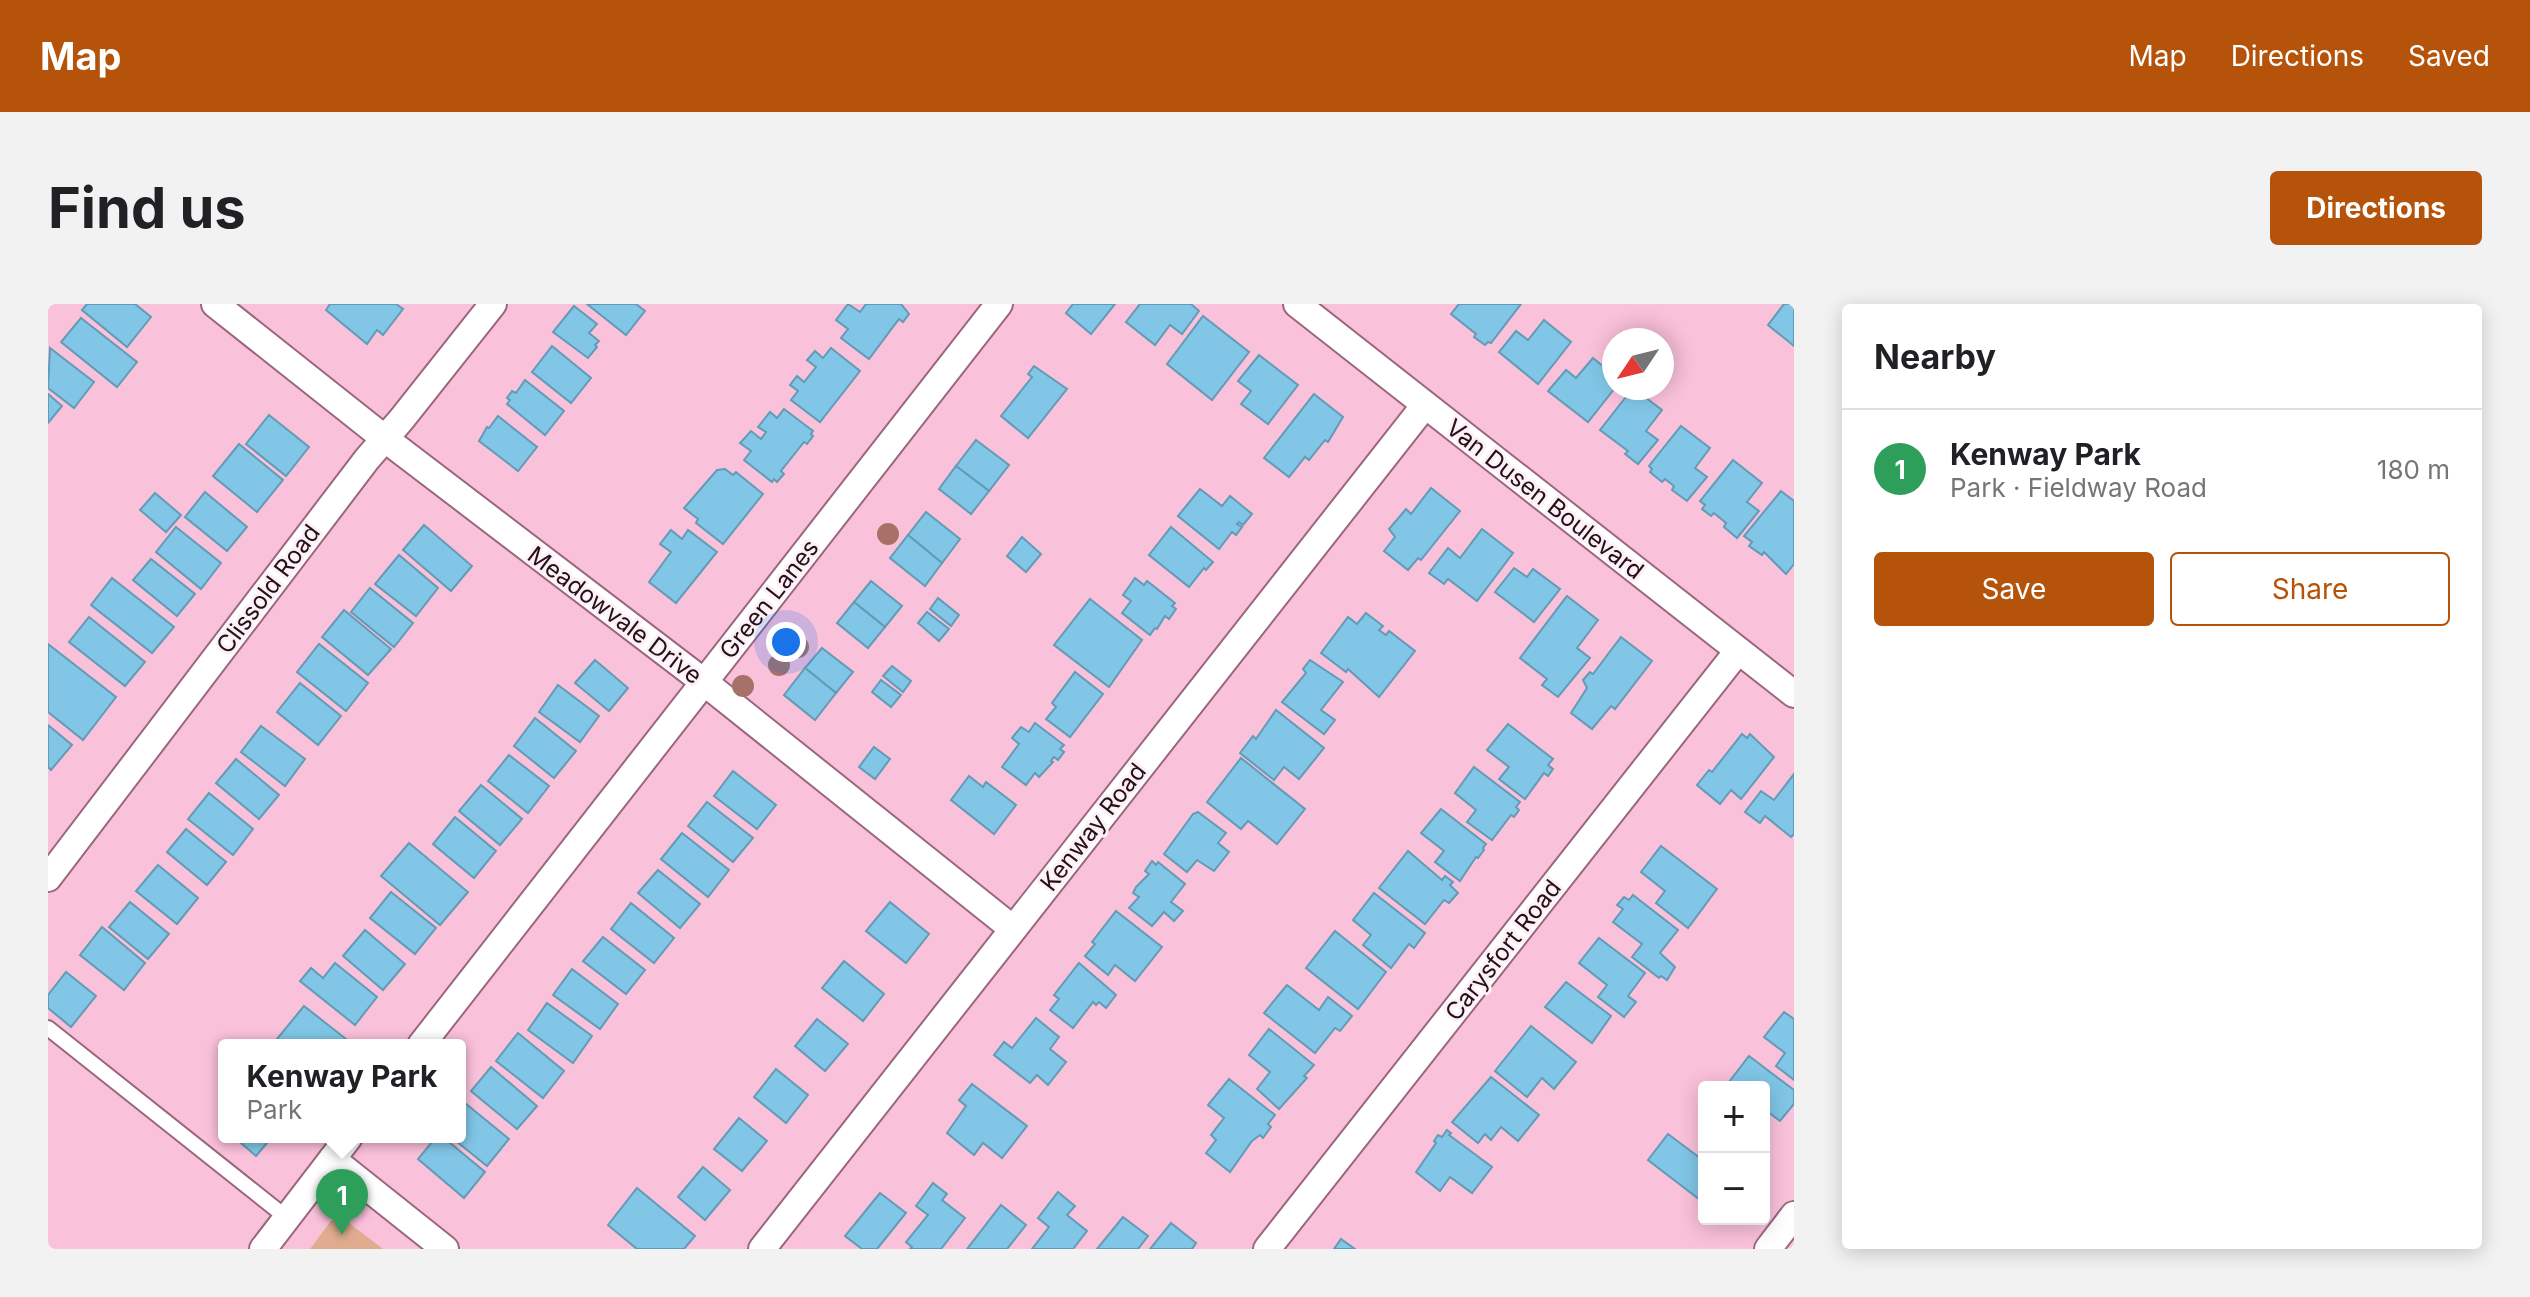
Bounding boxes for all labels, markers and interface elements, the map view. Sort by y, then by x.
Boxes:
text: Map [40,33,121,79]
text: Map [2128,39,2187,73]
text: Directions [2231,39,2364,73]
text: Saved [2408,39,2490,73]
button: Directions [2270,171,2482,245]
text: Find us [48,174,246,242]
north arrow [1602,328,1674,400]
text: Nearby [1874,336,1996,377]
street label: Van Dusen Boulevard [1440,413,1650,585]
text: Kenway Park [1950,436,2141,472]
text: 1 [1894,454,1906,485]
text: 180 m [2377,454,2450,485]
text: Park · Fieldway Road [1950,472,2207,503]
street label: Clissold Road [210,519,326,659]
street label: Green Lanes [713,534,825,664]
street label: Meadowvale Drive [522,540,708,690]
button: Save [1874,552,2154,626]
button: Share [2170,552,2450,626]
your location [766,622,806,662]
street label: Kenway Road [1034,757,1152,897]
street label: Carysfort Road [1439,874,1567,1026]
popup [218,1039,466,1143]
text: Kenway Park [246,1058,438,1094]
map controls [1698,1081,1770,1225]
button: + [1698,1081,1770,1153]
text: Park [246,1094,302,1125]
button: − [1698,1153,1770,1225]
pin: 1 [316,1169,368,1235]

